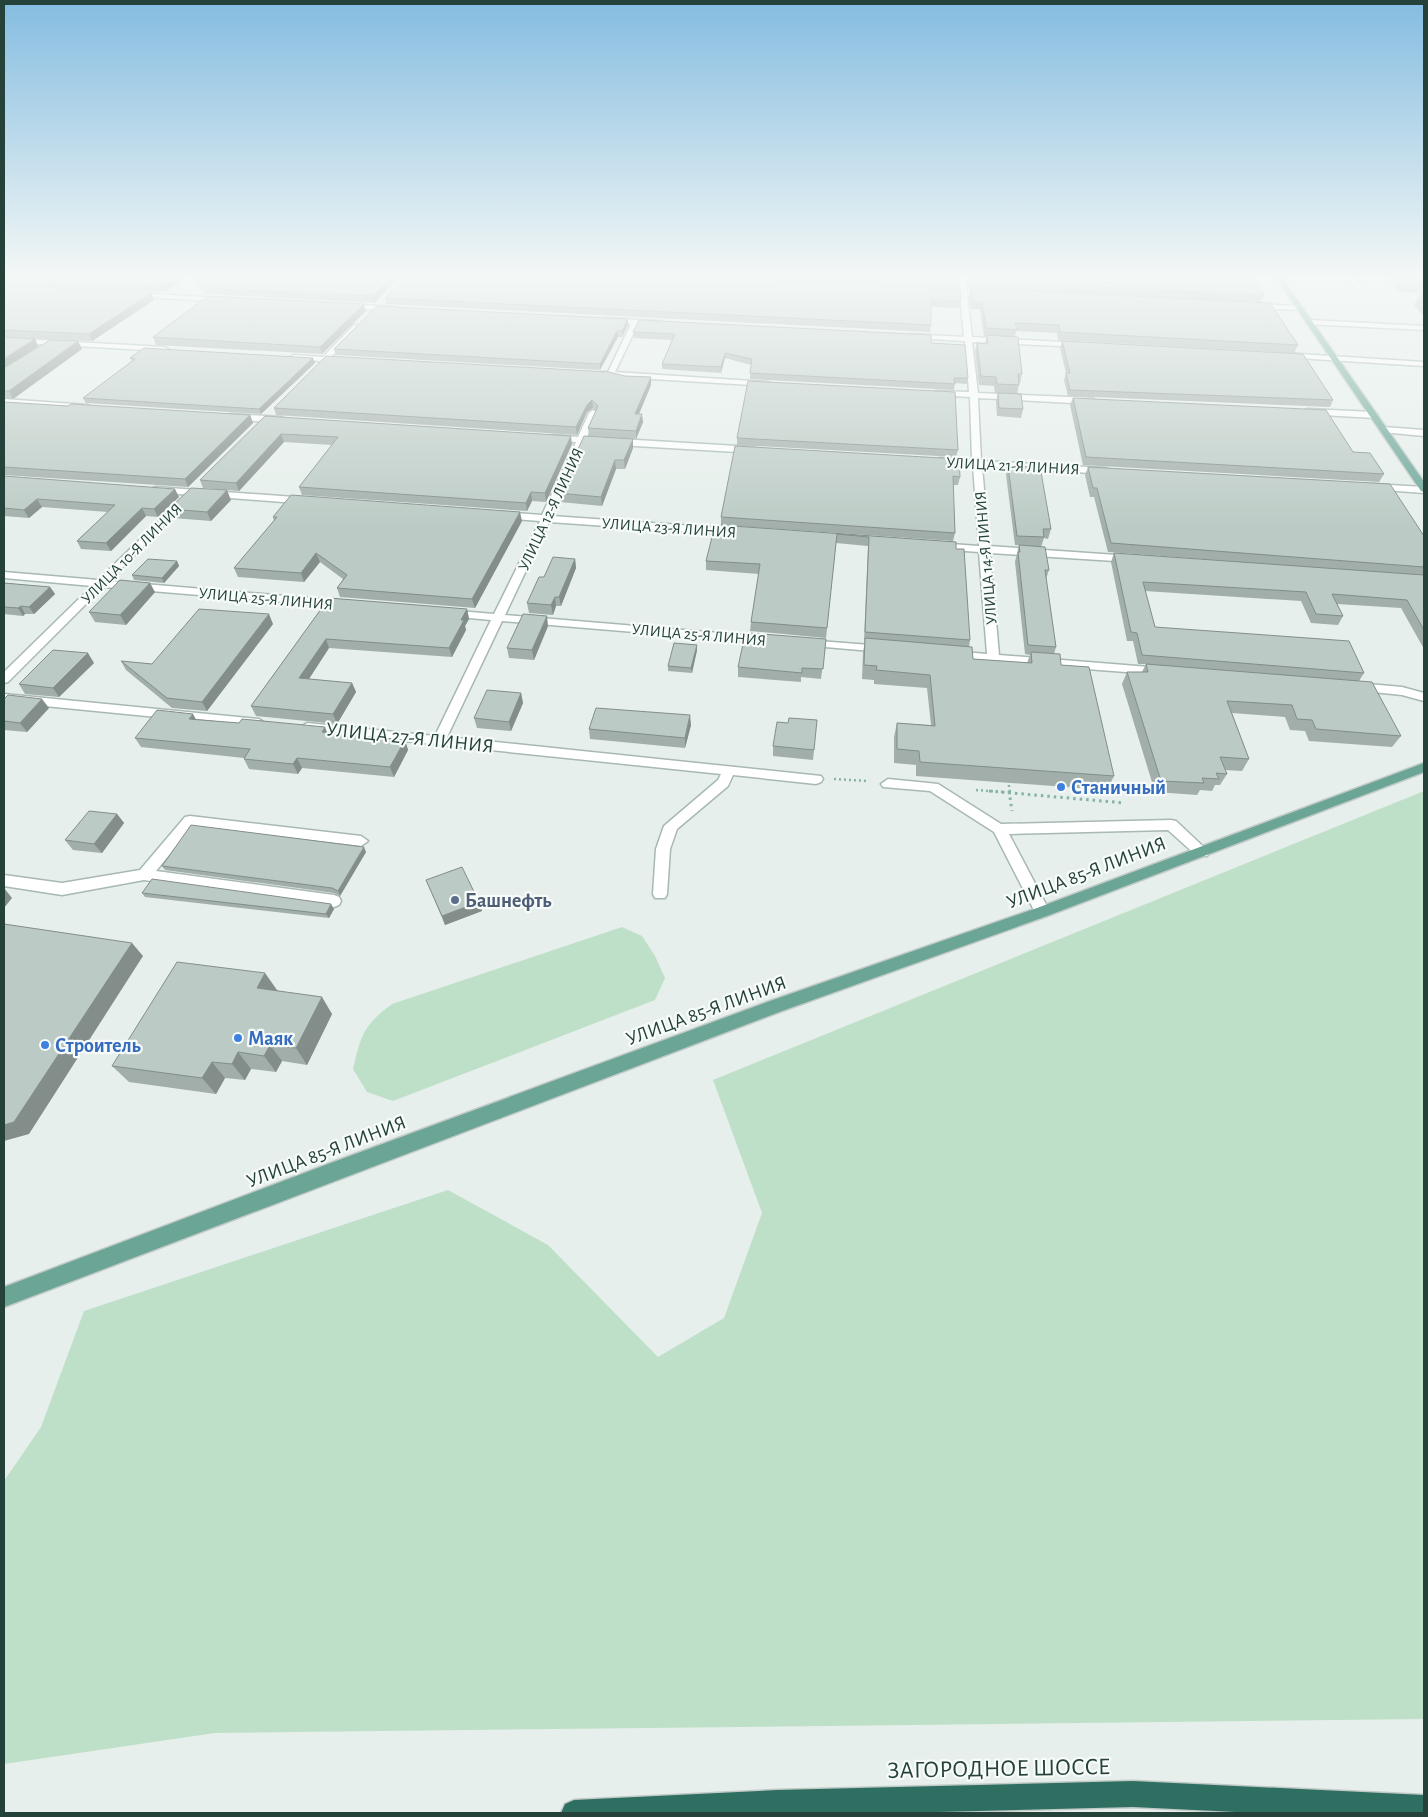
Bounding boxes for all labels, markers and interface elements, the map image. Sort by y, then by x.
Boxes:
street label: УЛИЦА 12-Я ЛИНИЯ [515,445,586,573]
street label: УЛИЦА 21-Я ЛИНИЯ [946,455,1080,477]
street label: УЛИЦА 14-Я ЛИНИЯ [972,490,1000,625]
street label: УЛИЦА 10-Я ЛИНИЯ [78,500,185,607]
street label: УЛИЦА 23-Я ЛИНИЯ [601,515,737,541]
street label: УЛИЦА 25-Я ЛИНИЯ [198,585,334,613]
street label: УЛИЦА 25-Я ЛИНИЯ [631,621,767,649]
street label: УЛИЦА 27-Я ЛИНИЯ [325,719,495,757]
place label: Станичный [1071,778,1166,798]
marker: Станичный [1055,781,1067,793]
street label: УЛИЦА 85-Я ЛИНИЯ [1004,833,1169,913]
place label: Башнефть [465,891,552,911]
marker: Башнефть [449,894,461,906]
street label: УЛИЦА 85-Я ЛИНИЯ [624,973,789,1049]
place label: Маяк [248,1029,293,1049]
marker: Маяк [232,1032,244,1044]
place label: Строитель [55,1036,142,1056]
marker: Строитель [39,1039,51,1051]
street label: УЛИЦА 85-Я ЛИНИЯ [244,1112,409,1192]
street label: ЗАГОРОДНОЕ ШОССЕ [887,1755,1111,1783]

